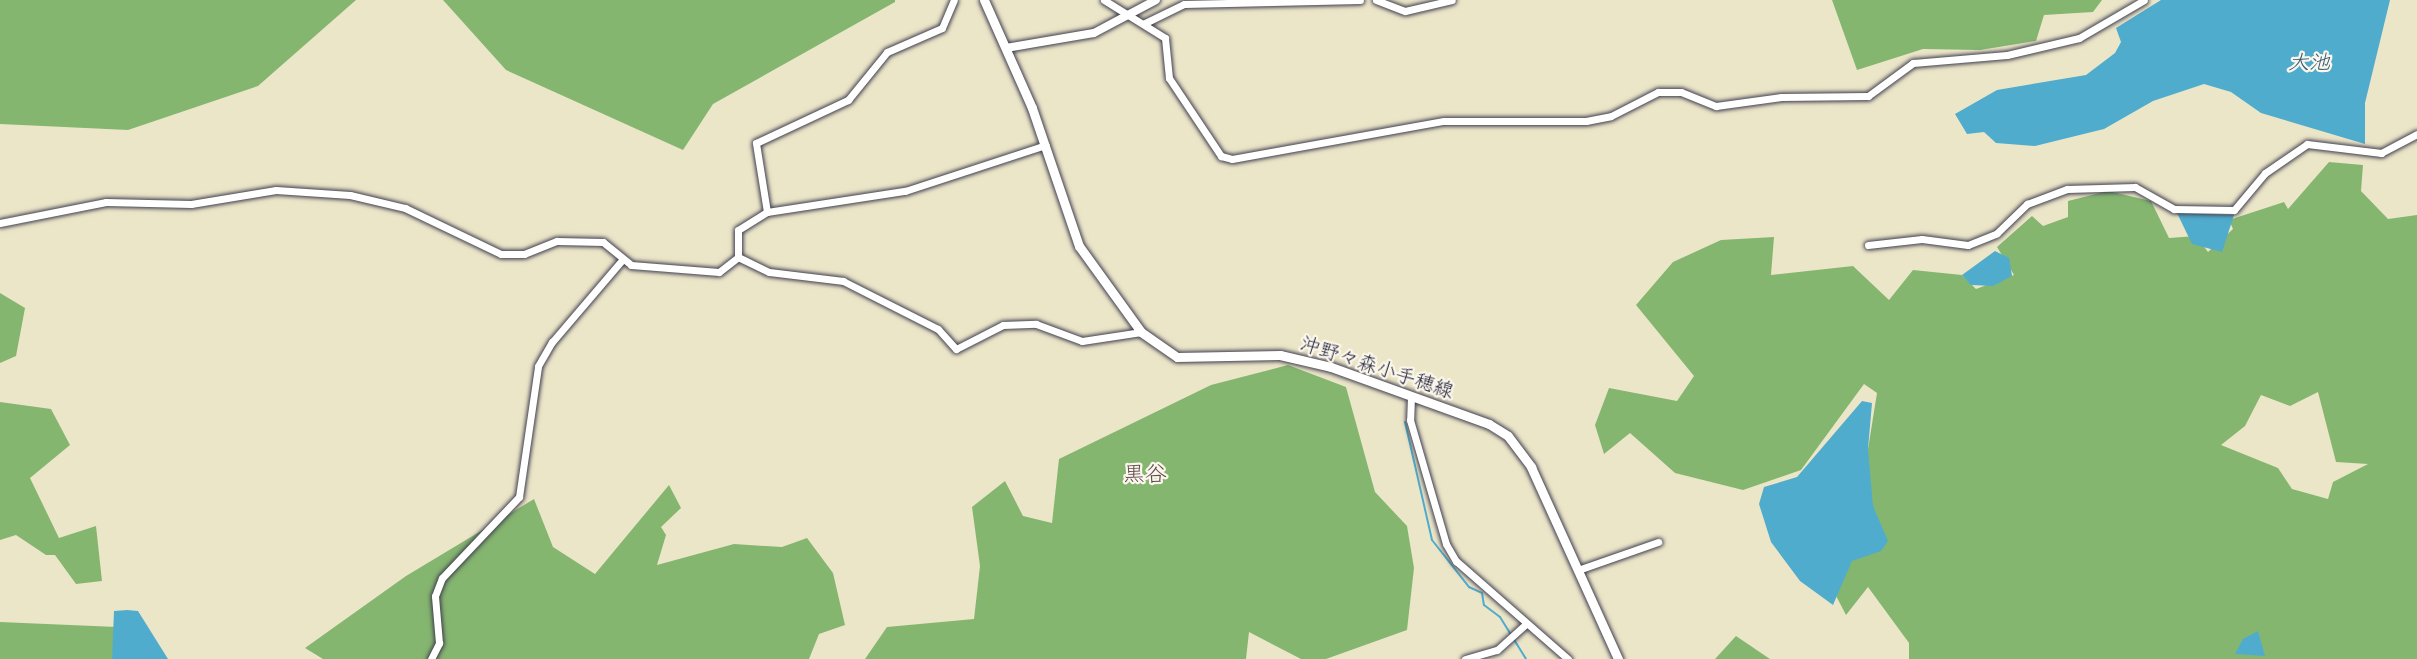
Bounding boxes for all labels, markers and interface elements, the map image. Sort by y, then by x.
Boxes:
water label: 大池 [2288,49,2330,75]
street label: 沖野々森小手穂線 [1297,331,1457,403]
district label: 黒谷 [1123,462,1167,488]

